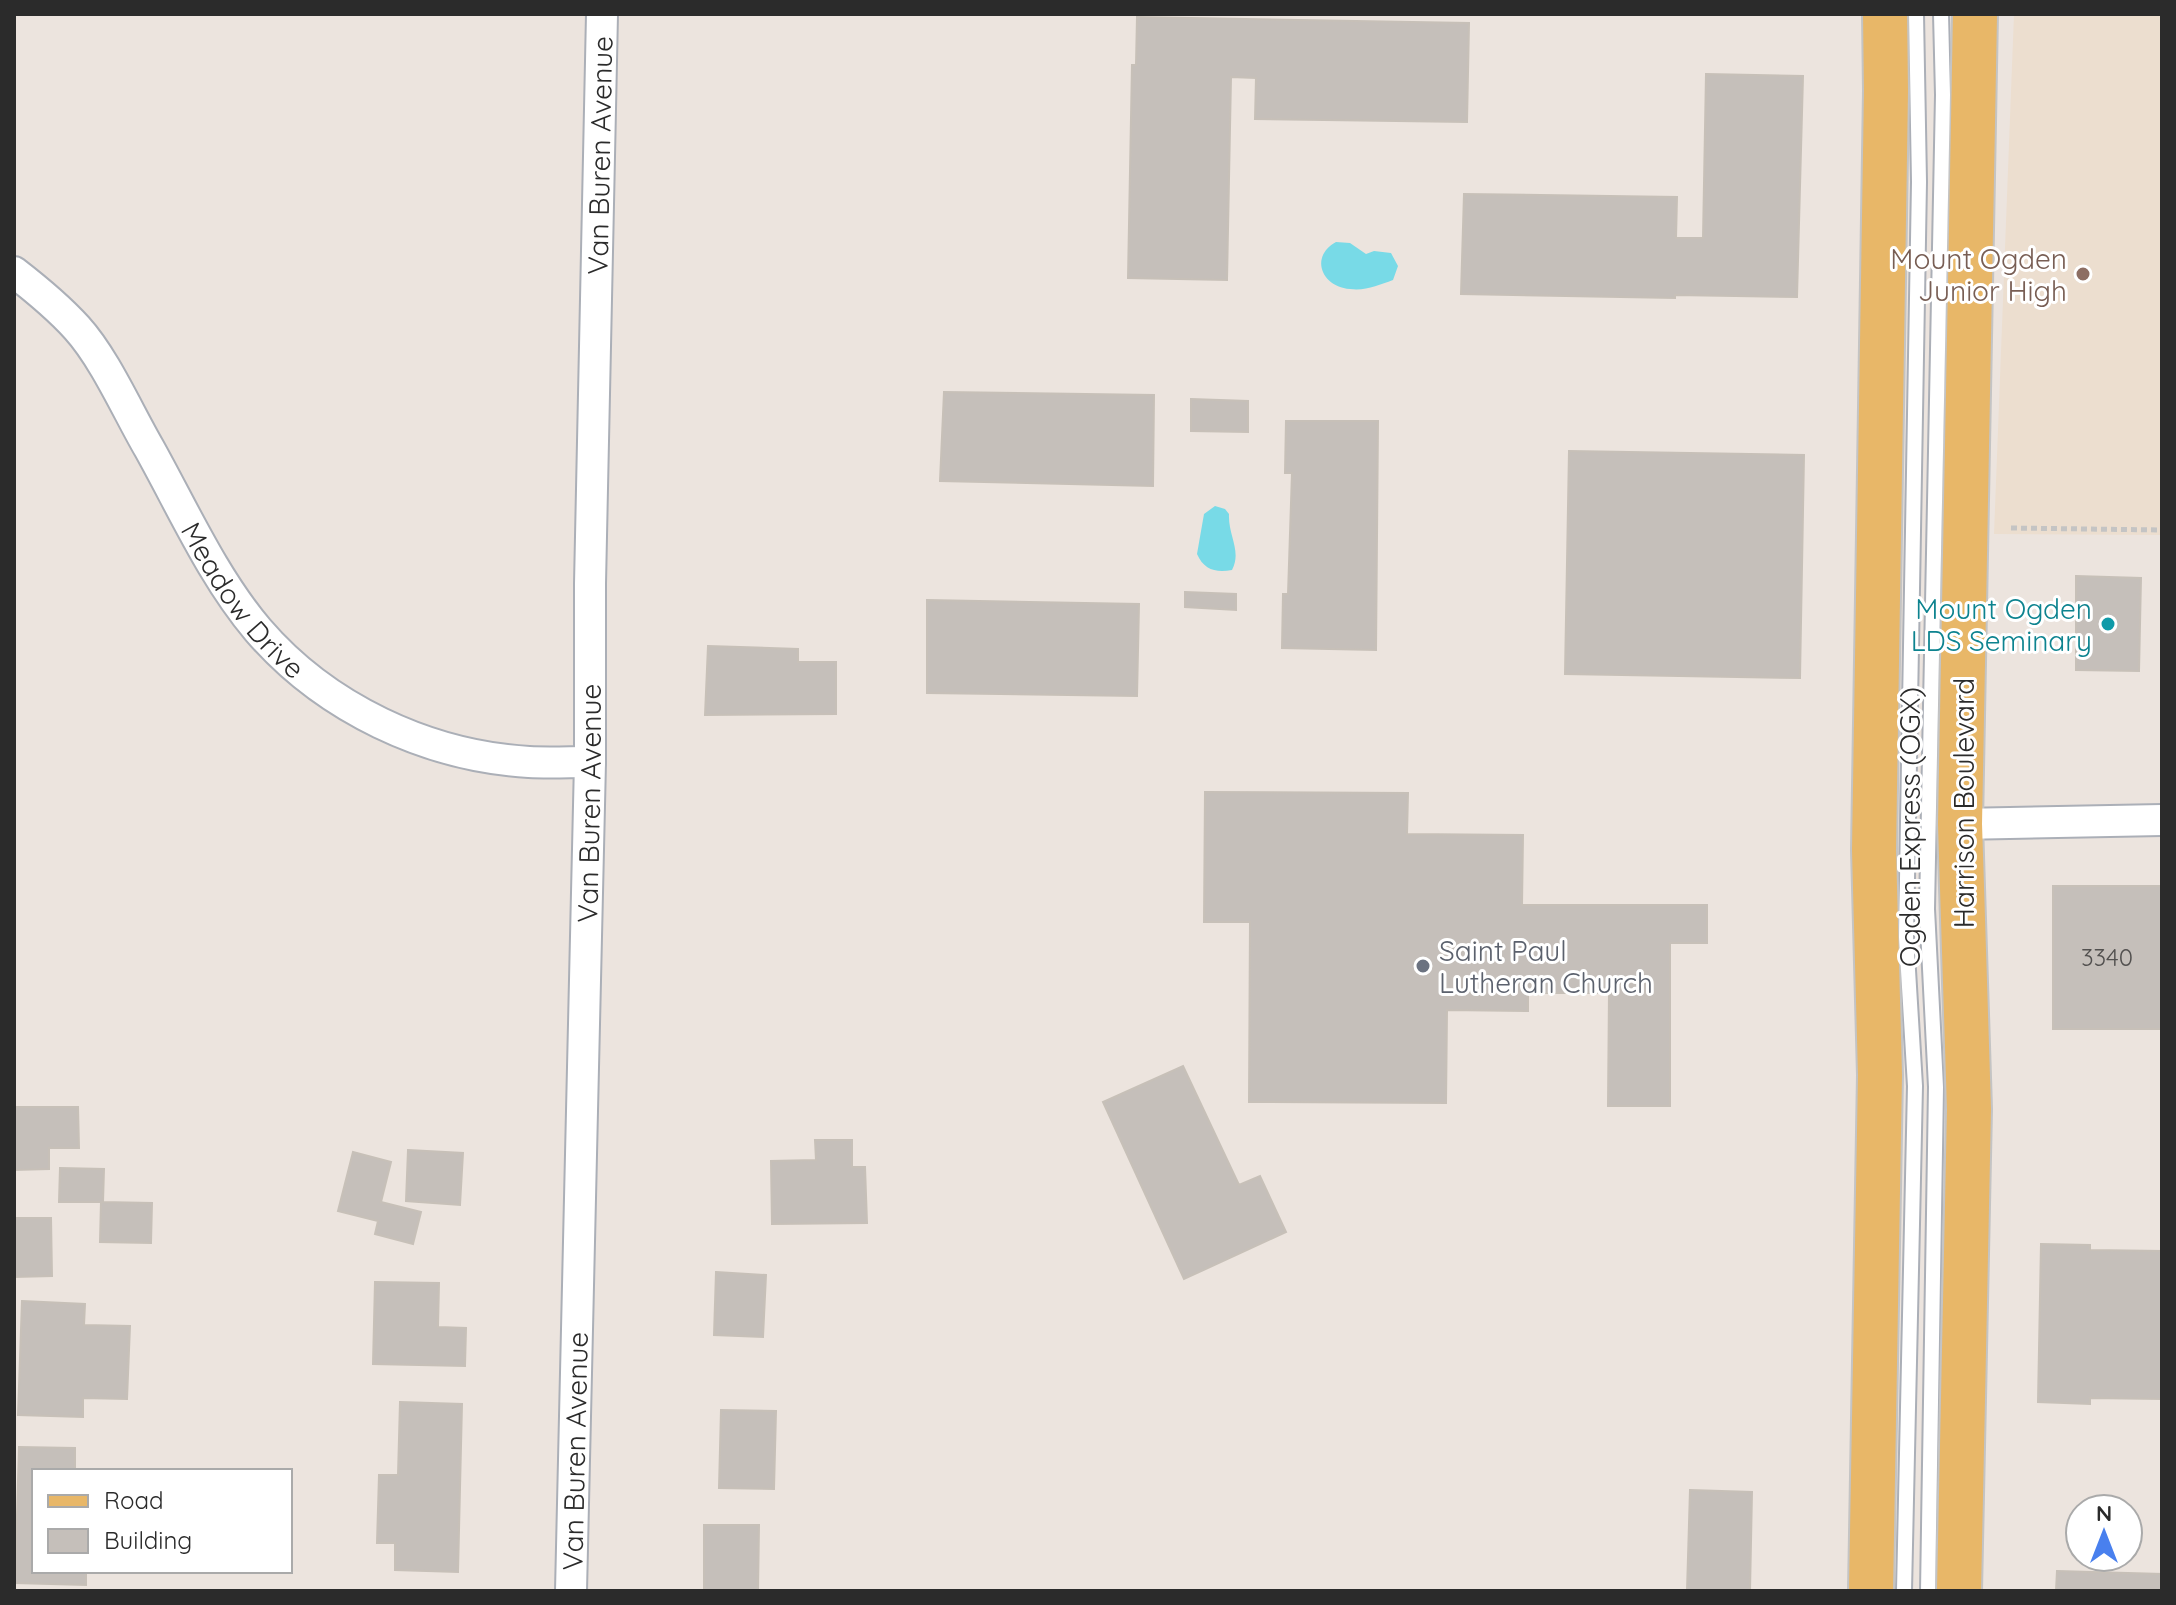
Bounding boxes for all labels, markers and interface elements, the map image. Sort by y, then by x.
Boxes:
street label: Van Buren Avenue [579,36,619,275]
place label: Mount Ogden Junior High [1890,241,2067,308]
marker: Mount Ogden Junior High [2074,265,2092,283]
street label: Meadow Drive [174,516,312,685]
place label: Mount Ogden LDS Seminary [1911,591,2092,658]
marker: Mount Ogden LDS Seminary [2099,615,2117,633]
street label: Harrison Boulevard [1946,678,1981,928]
street label: Van Buren Avenue [569,684,608,923]
street label: Ogden Express (OGX) [1892,687,1927,967]
place label: Saint Paul Lutheran Church [1439,933,1653,1000]
house number: 3340 [2081,942,2133,972]
marker: Saint Paul Lutheran Church [1414,957,1432,975]
street label: Van Buren Avenue [554,1331,594,1571]
legend [32,1469,292,1573]
text: Road [104,1485,164,1515]
north arrow [2064,1493,2144,1573]
text: N [2096,1499,2112,1527]
text: Building [104,1525,192,1555]

